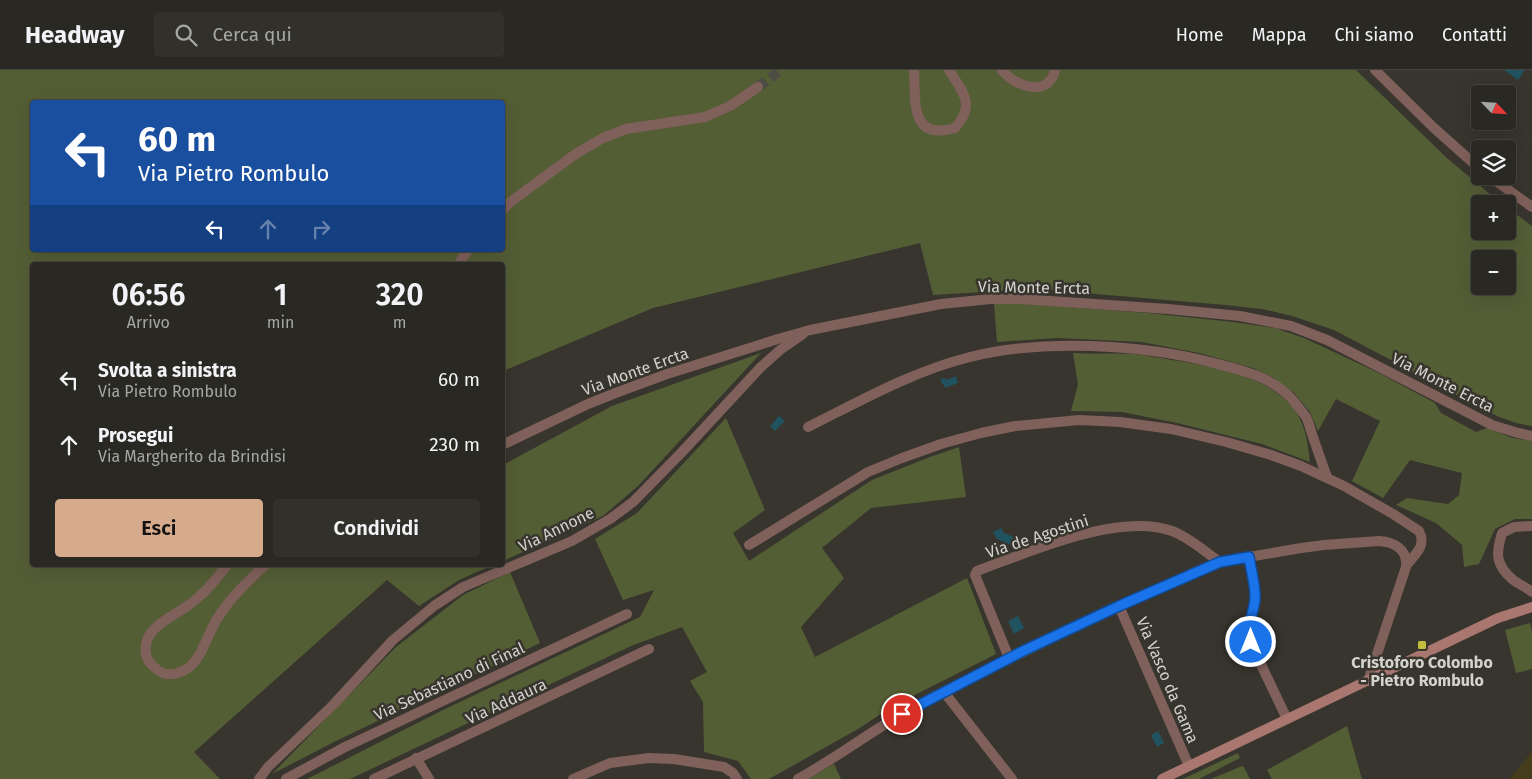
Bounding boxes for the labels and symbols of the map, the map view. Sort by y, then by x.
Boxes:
north arrow [1471,85,1516,130]
street label: Via Monte Ercta [978,277,1090,298]
street label: Via Monte Ercta [579,343,691,400]
street label: Via Monte Ercta [1389,349,1497,416]
street label: Via Annone [515,503,597,556]
street label: Via de Agostini [983,511,1091,562]
street label: Via Vasco da Gama [1132,614,1203,746]
position arrow [1224,615,1276,667]
street label: Via Sebastiano di Final [371,638,528,725]
marker: Cristoforo Colombo - Pietro Rombulo [1416,639,1428,651]
place label: Cristoforo Colombo - Pietro Rombulo [1351,653,1493,690]
street label: Via Addaura [463,674,550,728]
pin [881,693,923,735]

